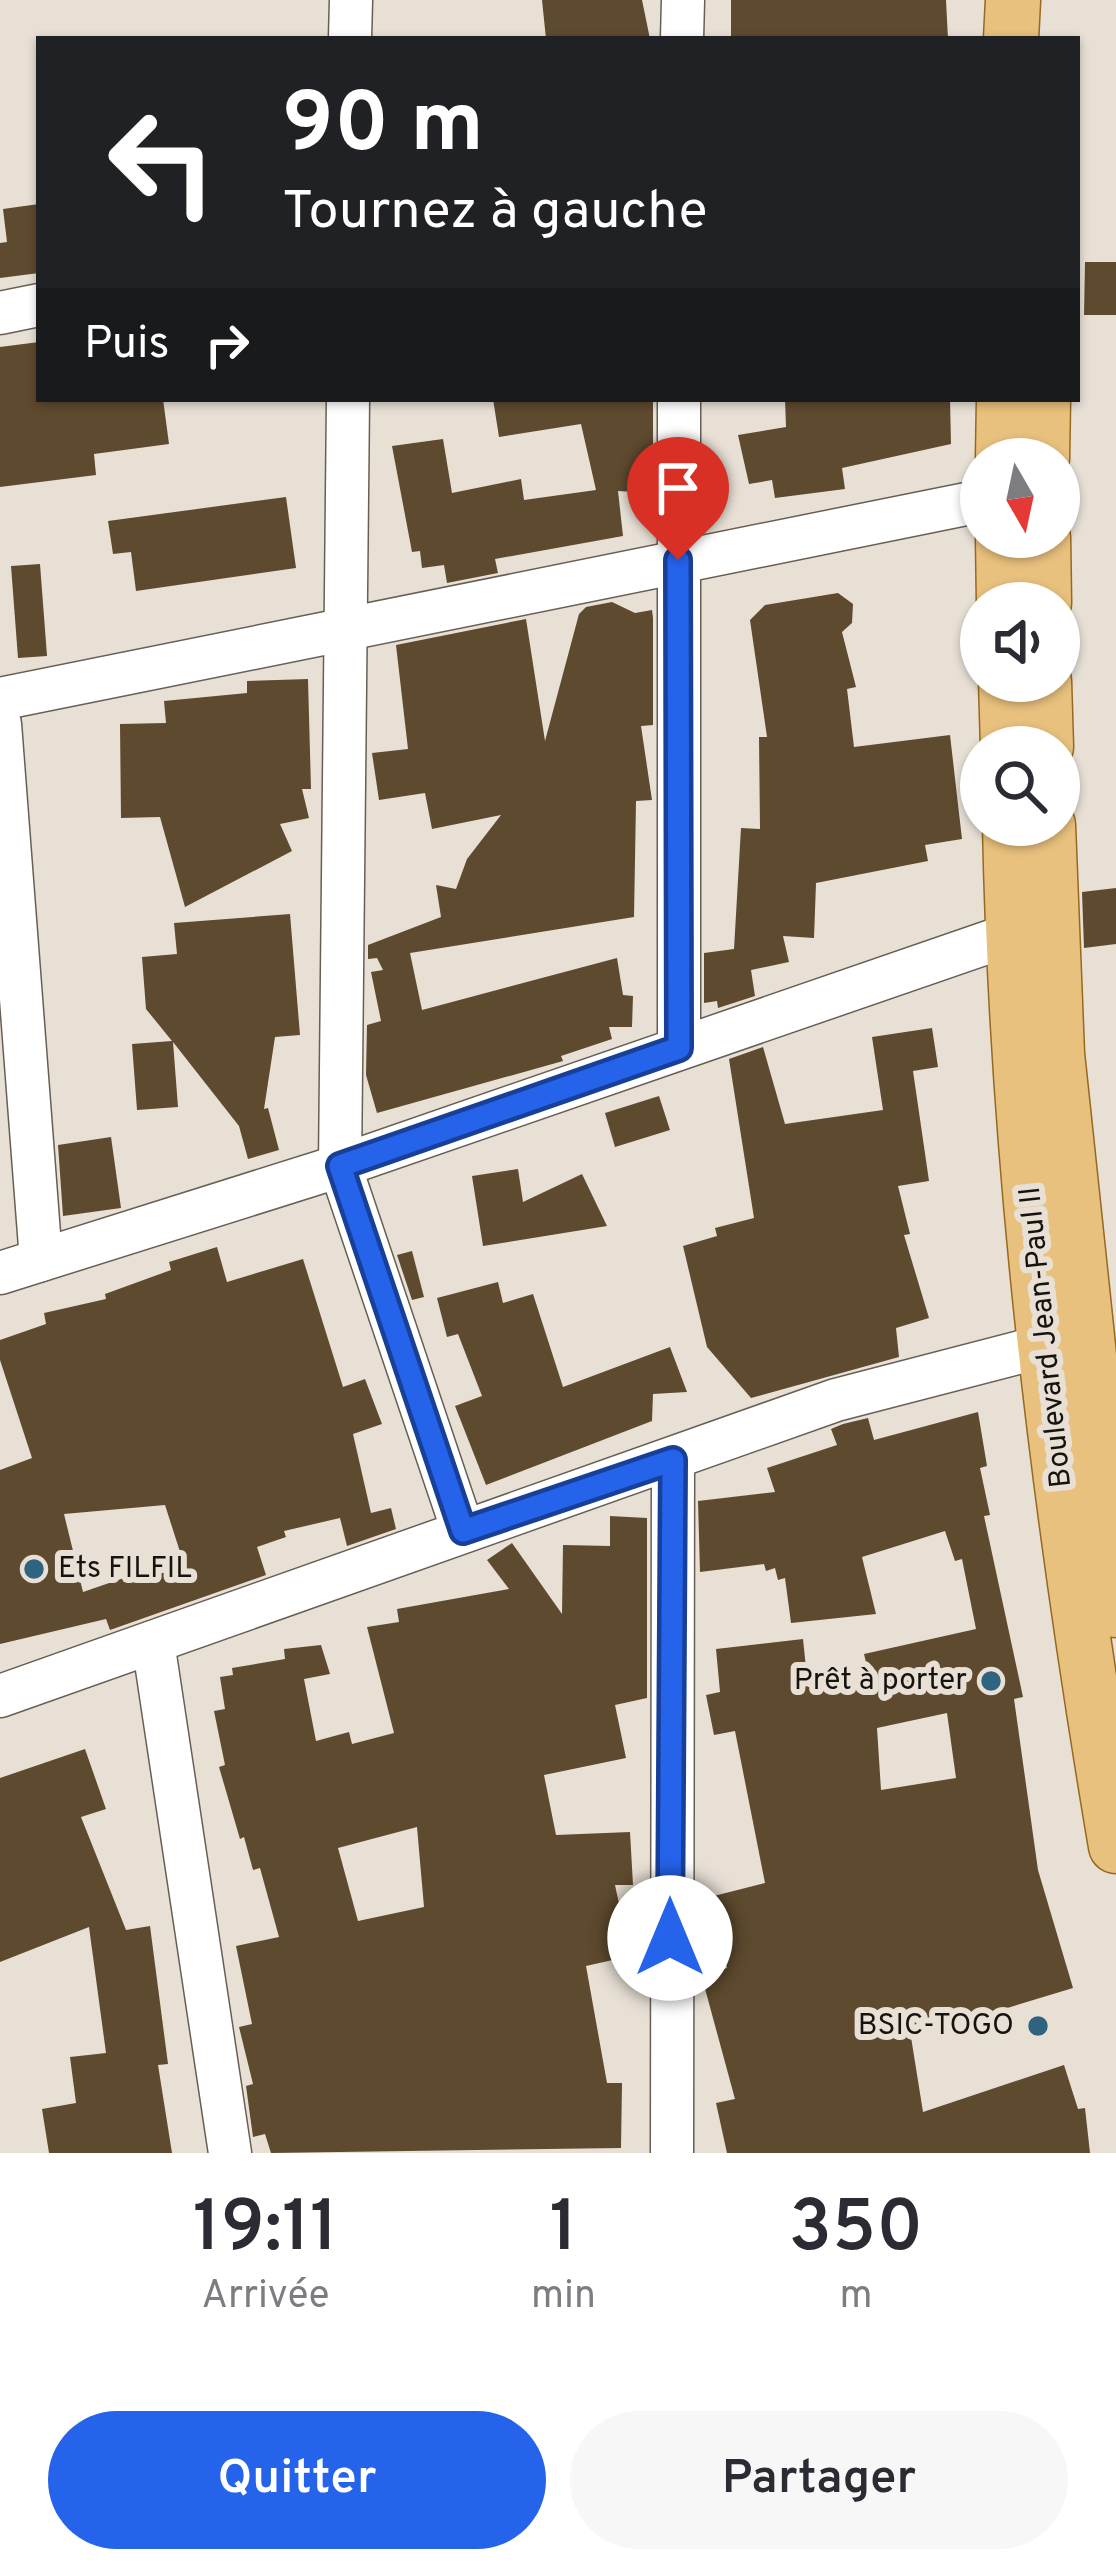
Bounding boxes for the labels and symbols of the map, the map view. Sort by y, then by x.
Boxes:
pin [627,437,729,560]
north arrow [960,438,1080,558]
street label: Boulevard Jean-Paul II [1013,1185,1081,1489]
place label: Ets FILFIL [58,1551,192,1588]
marker: Ets FILFIL [21,1556,47,1582]
place label: Prêt à porter [794,1663,967,1700]
marker: Prêt à porter [978,1668,1004,1694]
position arrow [607,1875,733,2001]
place label: BSIC-TOGO [858,2008,1014,2045]
marker: BSIC-TOGO [1025,2013,1051,2039]

